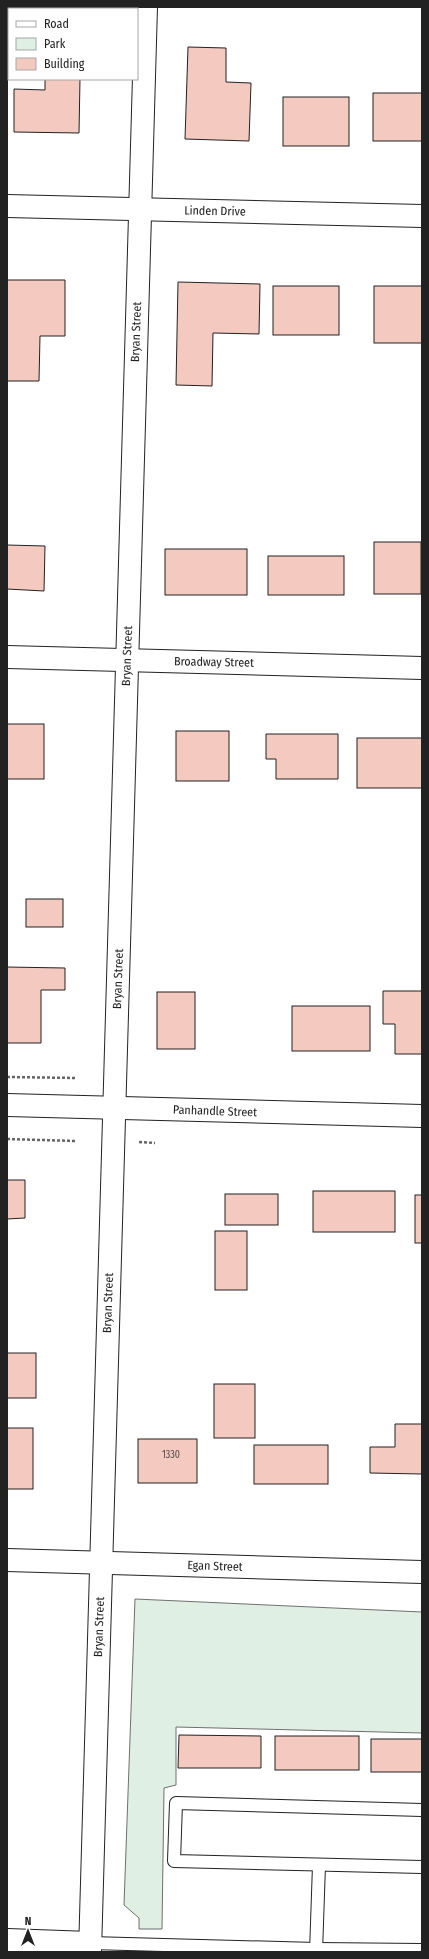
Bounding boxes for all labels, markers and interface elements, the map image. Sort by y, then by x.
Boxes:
legend [8,8,138,80]
text: Road [44,17,69,31]
text: Park [44,37,66,51]
text: Building [44,57,85,71]
street label: Linden Drive [184,203,246,219]
street label: Bryan Street [128,301,144,362]
street label: Bryan Street [119,625,135,686]
street label: Broadway Street [174,654,254,670]
street label: Bryan Street [110,948,126,1009]
street label: Panhandle Street [173,1103,257,1119]
street label: Bryan Street [100,1272,116,1333]
house number: 1330 [162,1449,180,1461]
street label: Egan Street [187,1558,243,1574]
street label: Bryan Street [91,1596,107,1657]
north arrow [8,1911,48,1951]
text: N [25,1915,31,1928]

